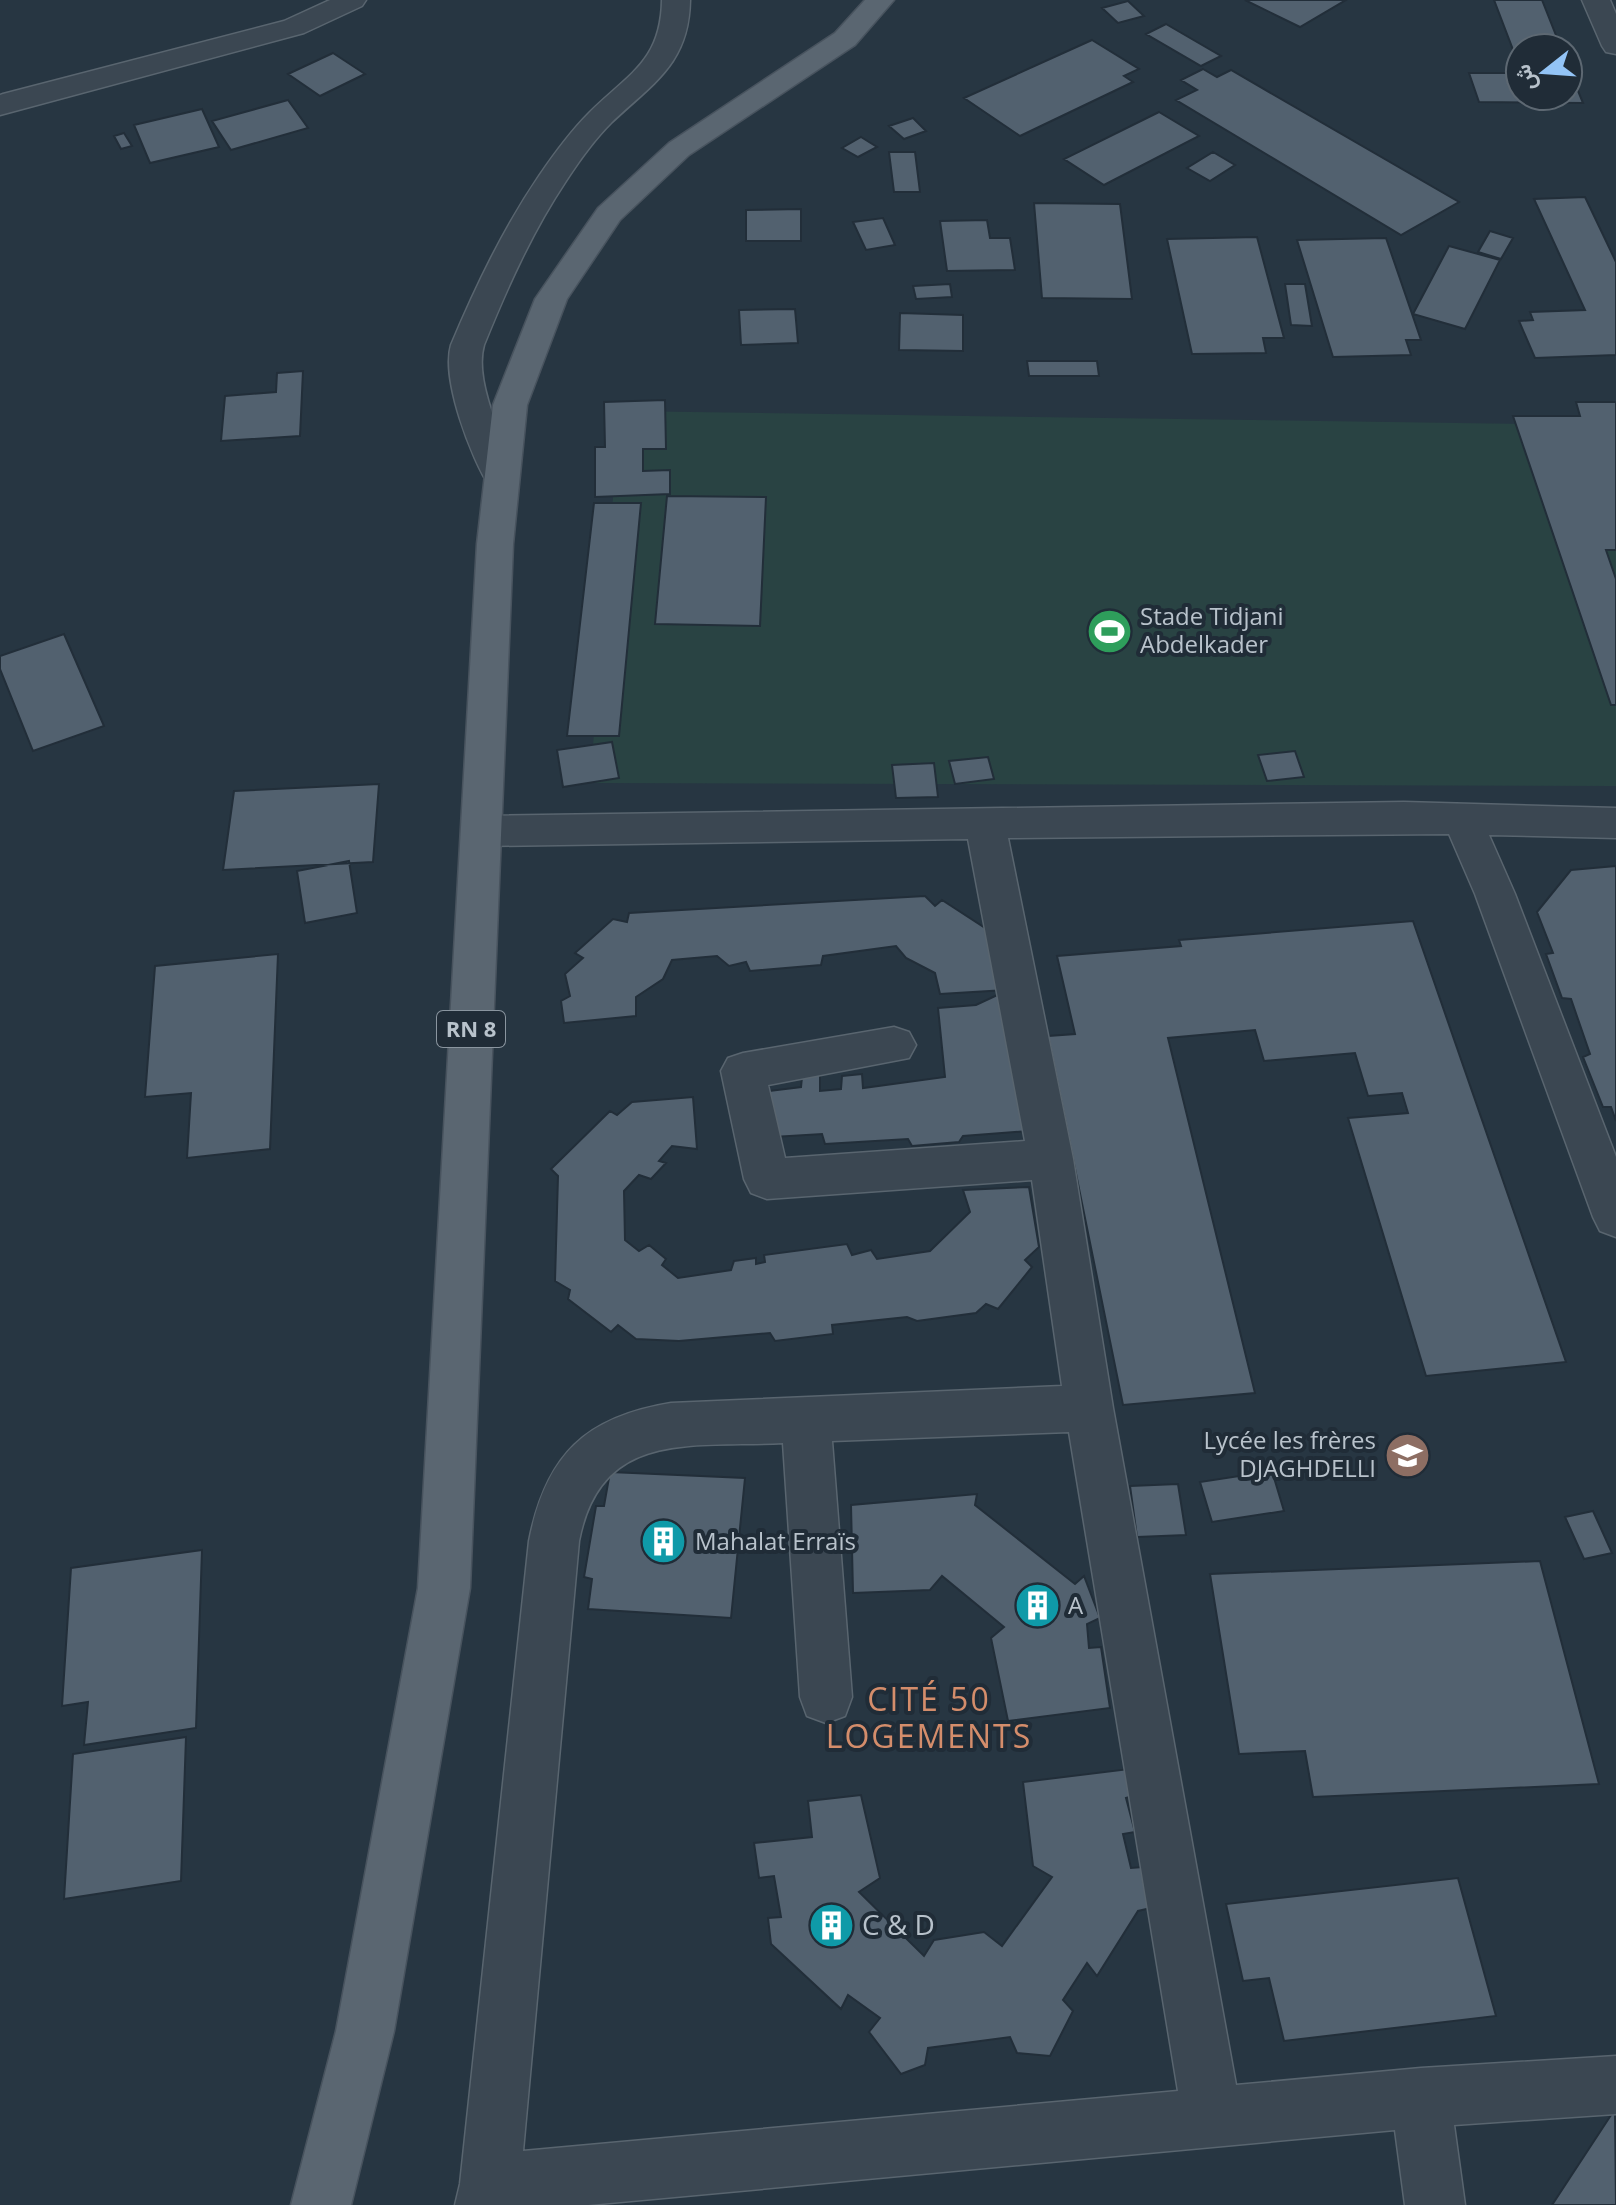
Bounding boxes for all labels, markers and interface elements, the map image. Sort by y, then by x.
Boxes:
north arrow [1504,32,1584,112]
text: ش [1506,61,1542,95]
place label: Stade Tidjani Abdelkader [1140,599,1284,660]
sports icon: Stade Tidjani Abdelkader [1085,607,1133,655]
road number: RN 8 [437,1011,505,1047]
place label: Lycée les frères DJAGHDELLI [1203,1423,1376,1484]
school or university icon: Lycée les frères DJAGHDELLI [1383,1431,1431,1479]
building icon: Mahalat Erraïs [640,1518,688,1566]
place label: Mahalat Erraïs [695,1524,856,1557]
building icon: A [1013,1582,1061,1630]
place label: A [1068,1588,1084,1621]
district label: CITÉ 50 LOGEMENTS [826,1677,1032,1757]
building icon: C & D [807,1901,855,1949]
place label: C & D [862,1905,935,1943]

